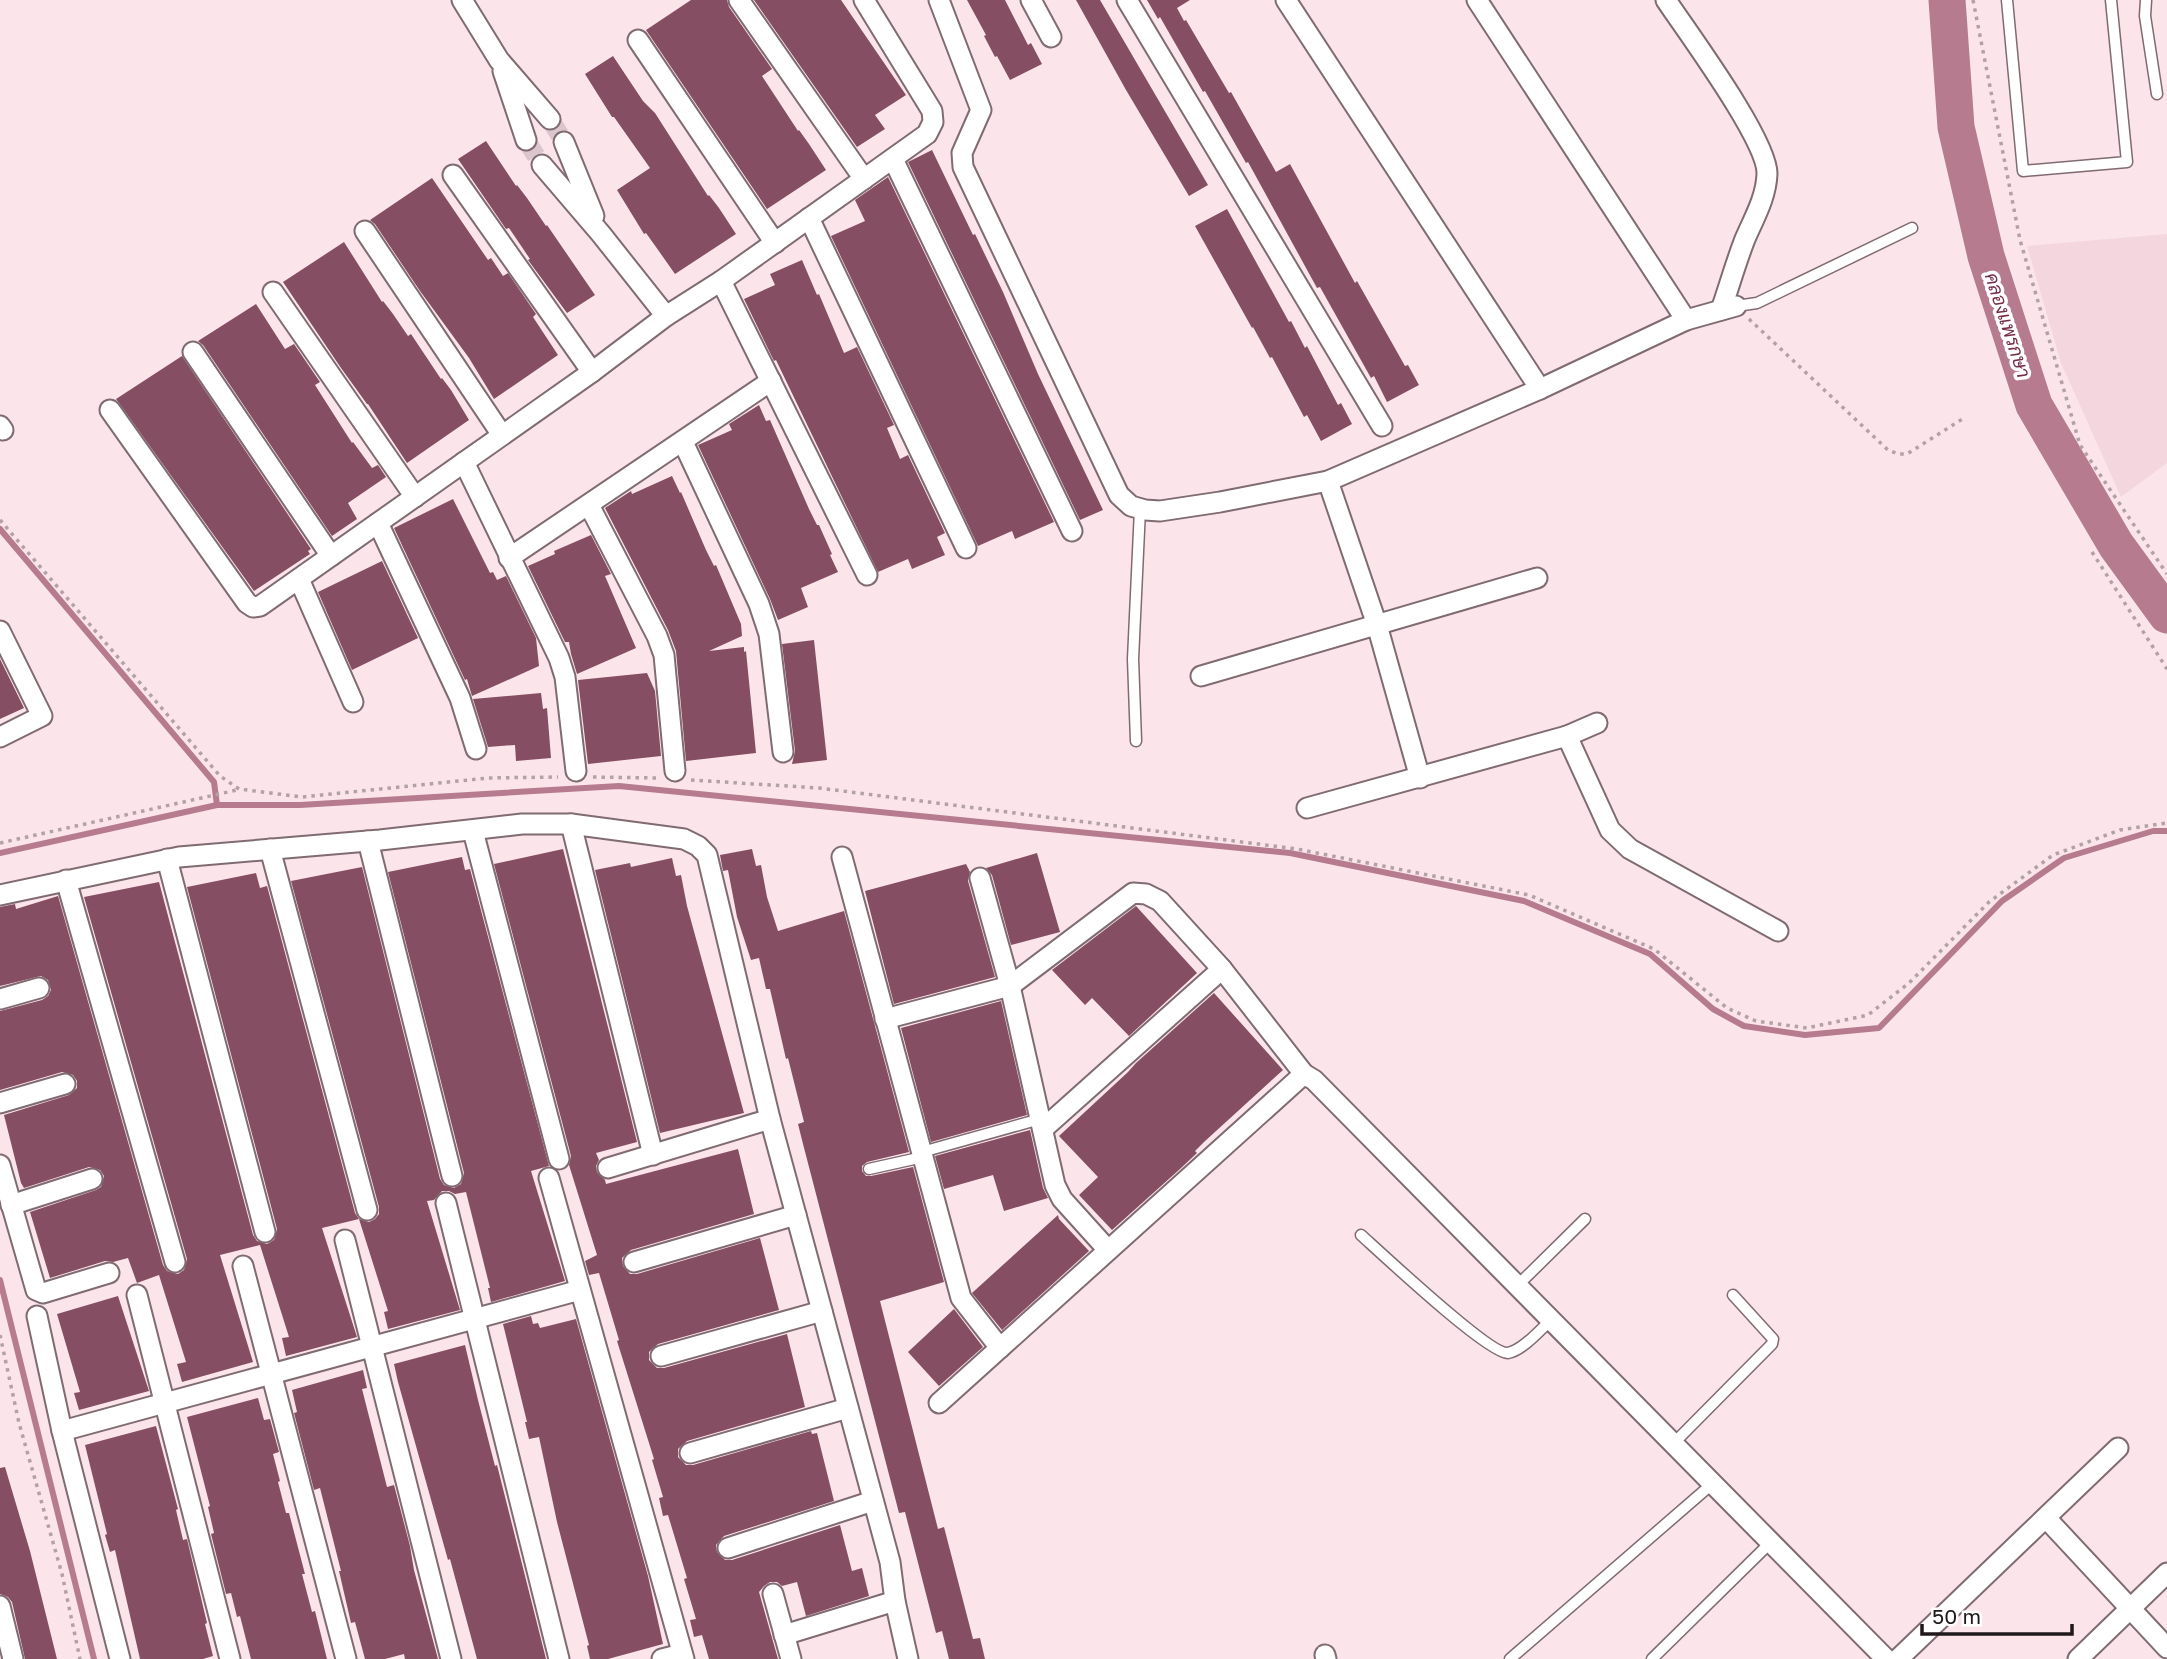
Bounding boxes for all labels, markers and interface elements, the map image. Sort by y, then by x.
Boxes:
water label: คลองแพรกษา [1981,269,2036,380]
scale bar [1922,1592,2072,1636]
text: 50 m [1932,1603,1981,1629]

